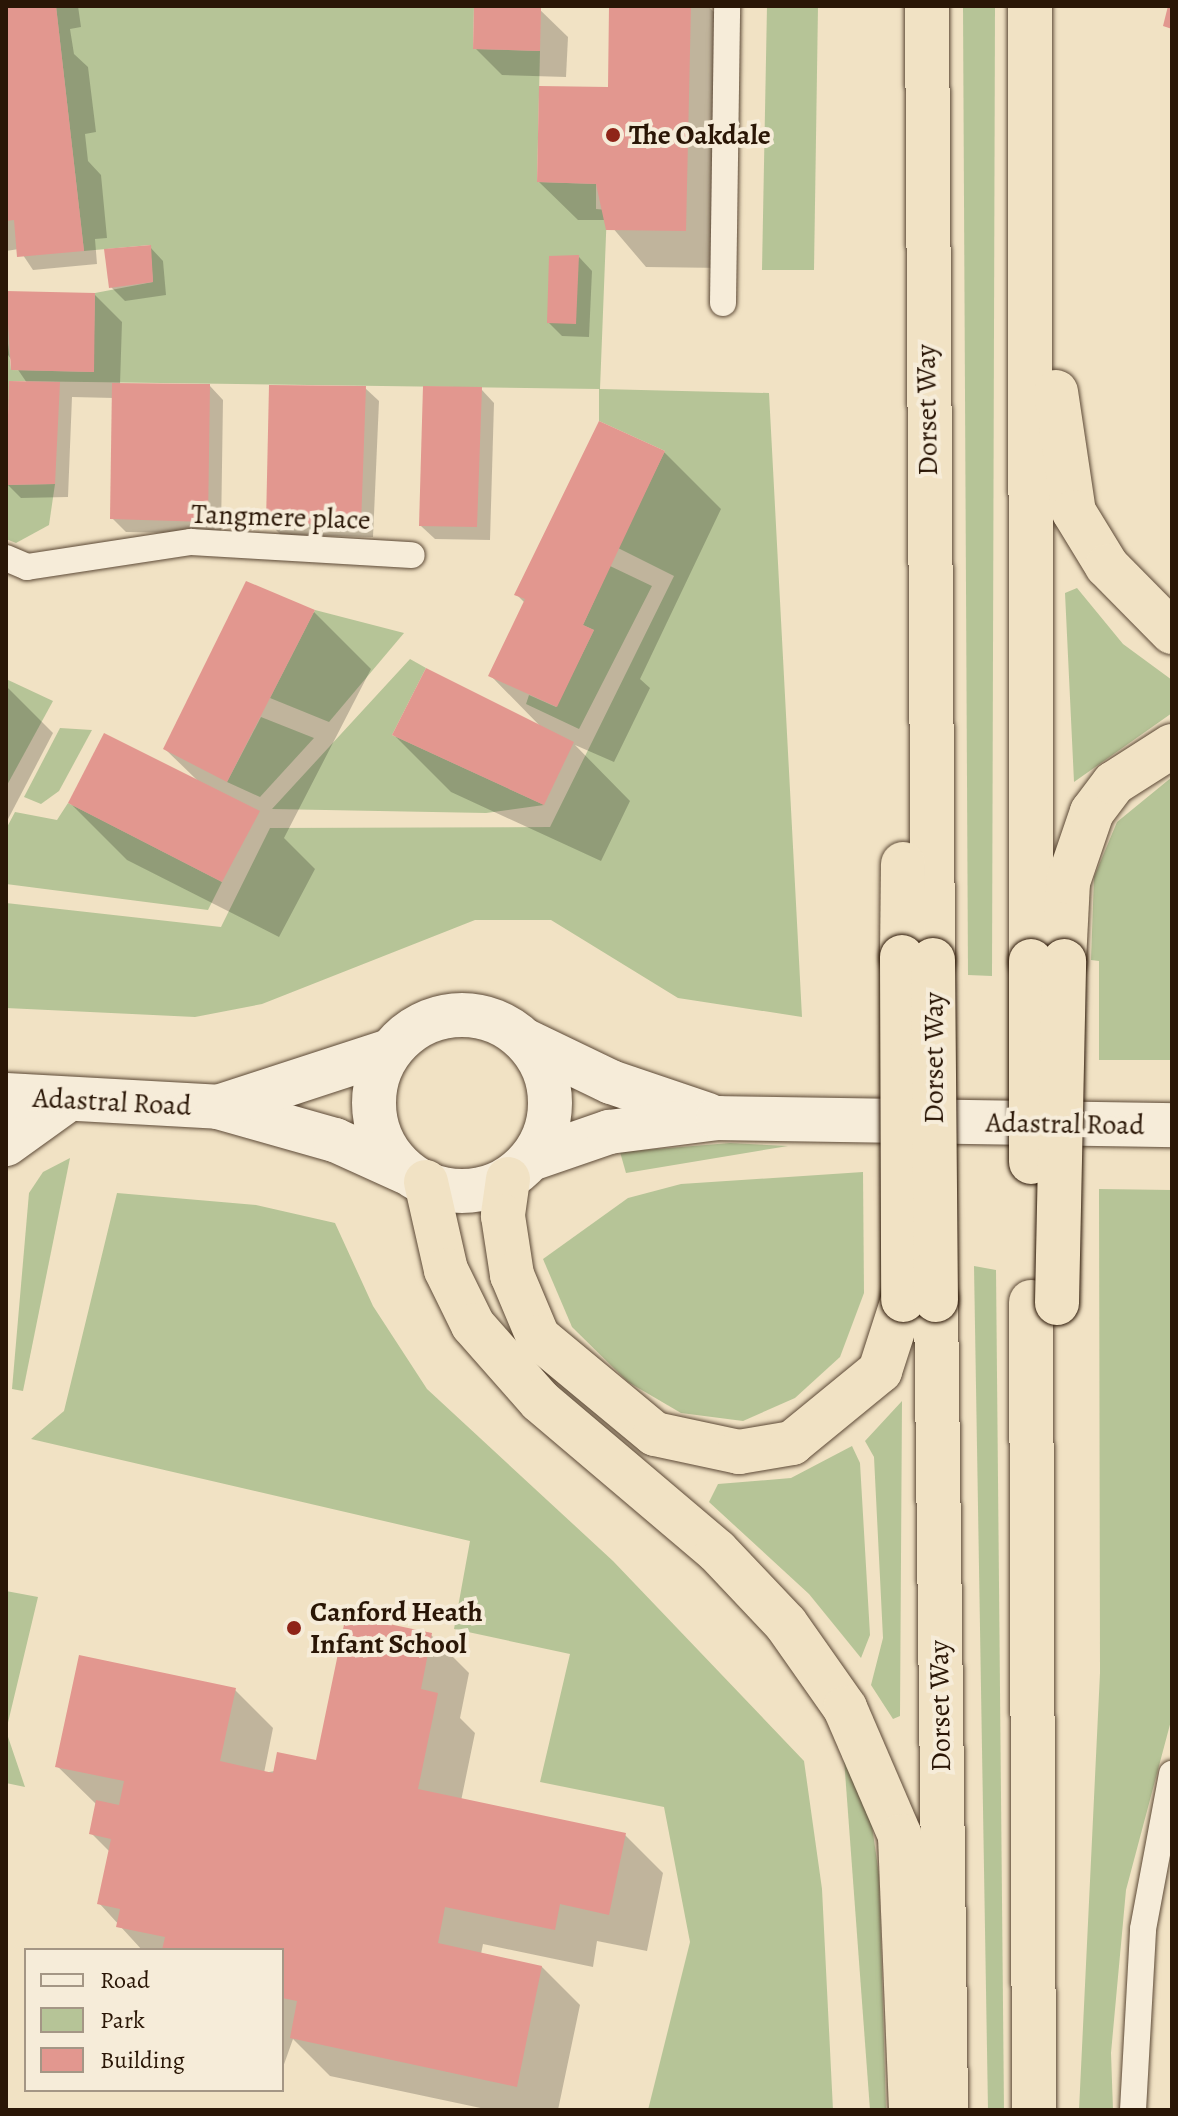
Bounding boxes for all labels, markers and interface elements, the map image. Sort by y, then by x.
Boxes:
place label: The Oakdale [629,118,771,152]
marker: The Oakdale [604,126,622,144]
street label: Dorset Way [909,344,945,476]
street label: Tangmere place [191,497,371,537]
street label: Dorset Way [917,992,951,1124]
street label: Adastral Road [32,1081,192,1123]
street label: Adastral Road [985,1106,1145,1142]
place label: Canford Heath Infant School [310,1595,483,1661]
marker: Canford Heath Infant School [285,1619,303,1637]
street label: Dorset Way [922,1640,958,1772]
legend [24,1948,284,2092]
text: Road [100,1964,150,1996]
text: Park [100,2004,145,2036]
text: Building [100,2044,185,2076]

